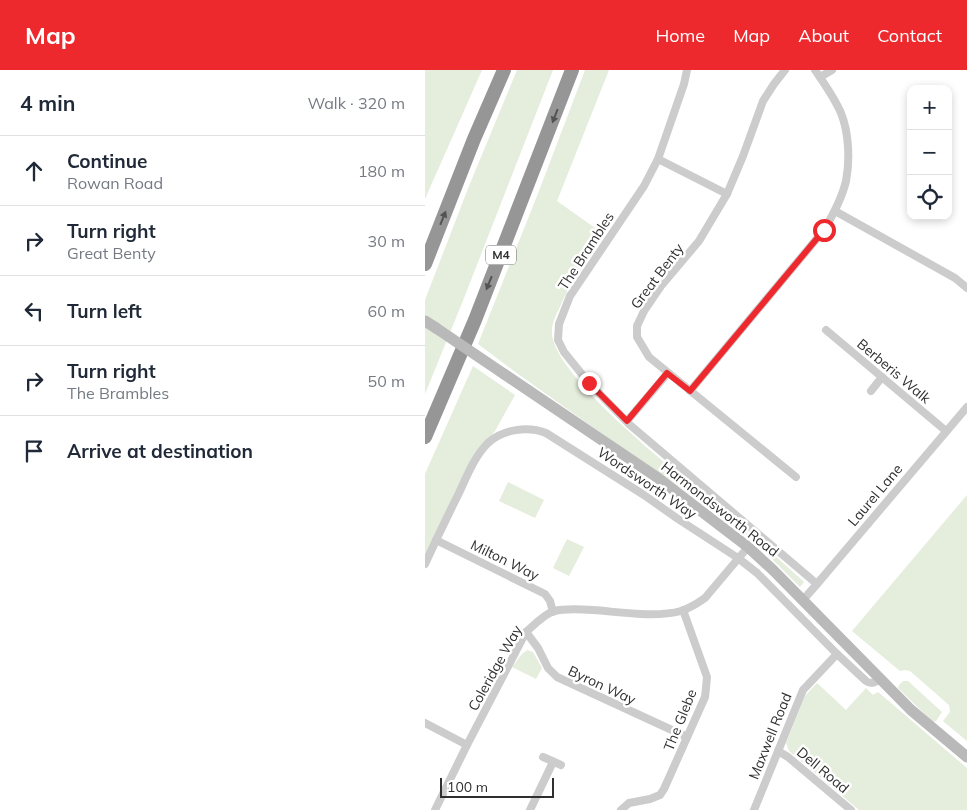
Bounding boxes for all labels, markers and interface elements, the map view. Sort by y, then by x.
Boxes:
text: Map [25,20,76,50]
text: Home [655,24,705,47]
text: Map [733,24,770,47]
text: About [798,24,849,47]
text: Contact [877,24,942,47]
map controls [907,85,952,220]
button: + [907,85,952,130]
text: 4 min [20,90,75,116]
text: Walk · 320 m [307,93,405,113]
one-way arrow [550,108,558,123]
button: − [907,130,952,175]
text: Continue [67,149,147,173]
icon: ahead [20,157,48,185]
text: 180 m [358,161,405,181]
text: Rowan Road [67,173,163,193]
button: locate [907,175,952,220]
street label: The Brambles [554,209,618,293]
one-way arrow [439,210,447,225]
text: Turn right [67,219,156,243]
route start [813,219,836,242]
icon: right [20,227,48,255]
text: 30 m [368,231,405,251]
street label: Great Benty [626,239,688,312]
text: Great Benty [67,243,156,263]
road number: M4 [486,246,516,264]
one-way arrow [485,276,493,290]
icon: left [20,297,48,325]
text: Turn left [67,299,142,323]
text: 60 m [368,301,405,321]
street label: Berberis Walk [853,335,935,408]
text: Turn right [67,359,156,383]
icon: right [20,367,48,395]
text: 50 m [368,371,405,391]
route end [578,372,601,395]
text: The Brambles [67,383,169,403]
icon: arrive [20,437,48,465]
text: Arrive at destination [67,439,253,463]
street label: Wordsworth Way [594,443,700,523]
street label: Harmondsworth Road [658,457,782,561]
street label: Laurel Lane [844,460,906,530]
street label: Milton Way [468,536,543,585]
street label: Coleridge Way [464,622,526,714]
street label: Byron Way [565,662,639,709]
street label: The Glebe [659,686,701,754]
street label: Maxwell Road [744,690,796,782]
street label: Dell Road [793,743,853,797]
scale bar [440,775,554,798]
text: 100 m [447,778,488,796]

